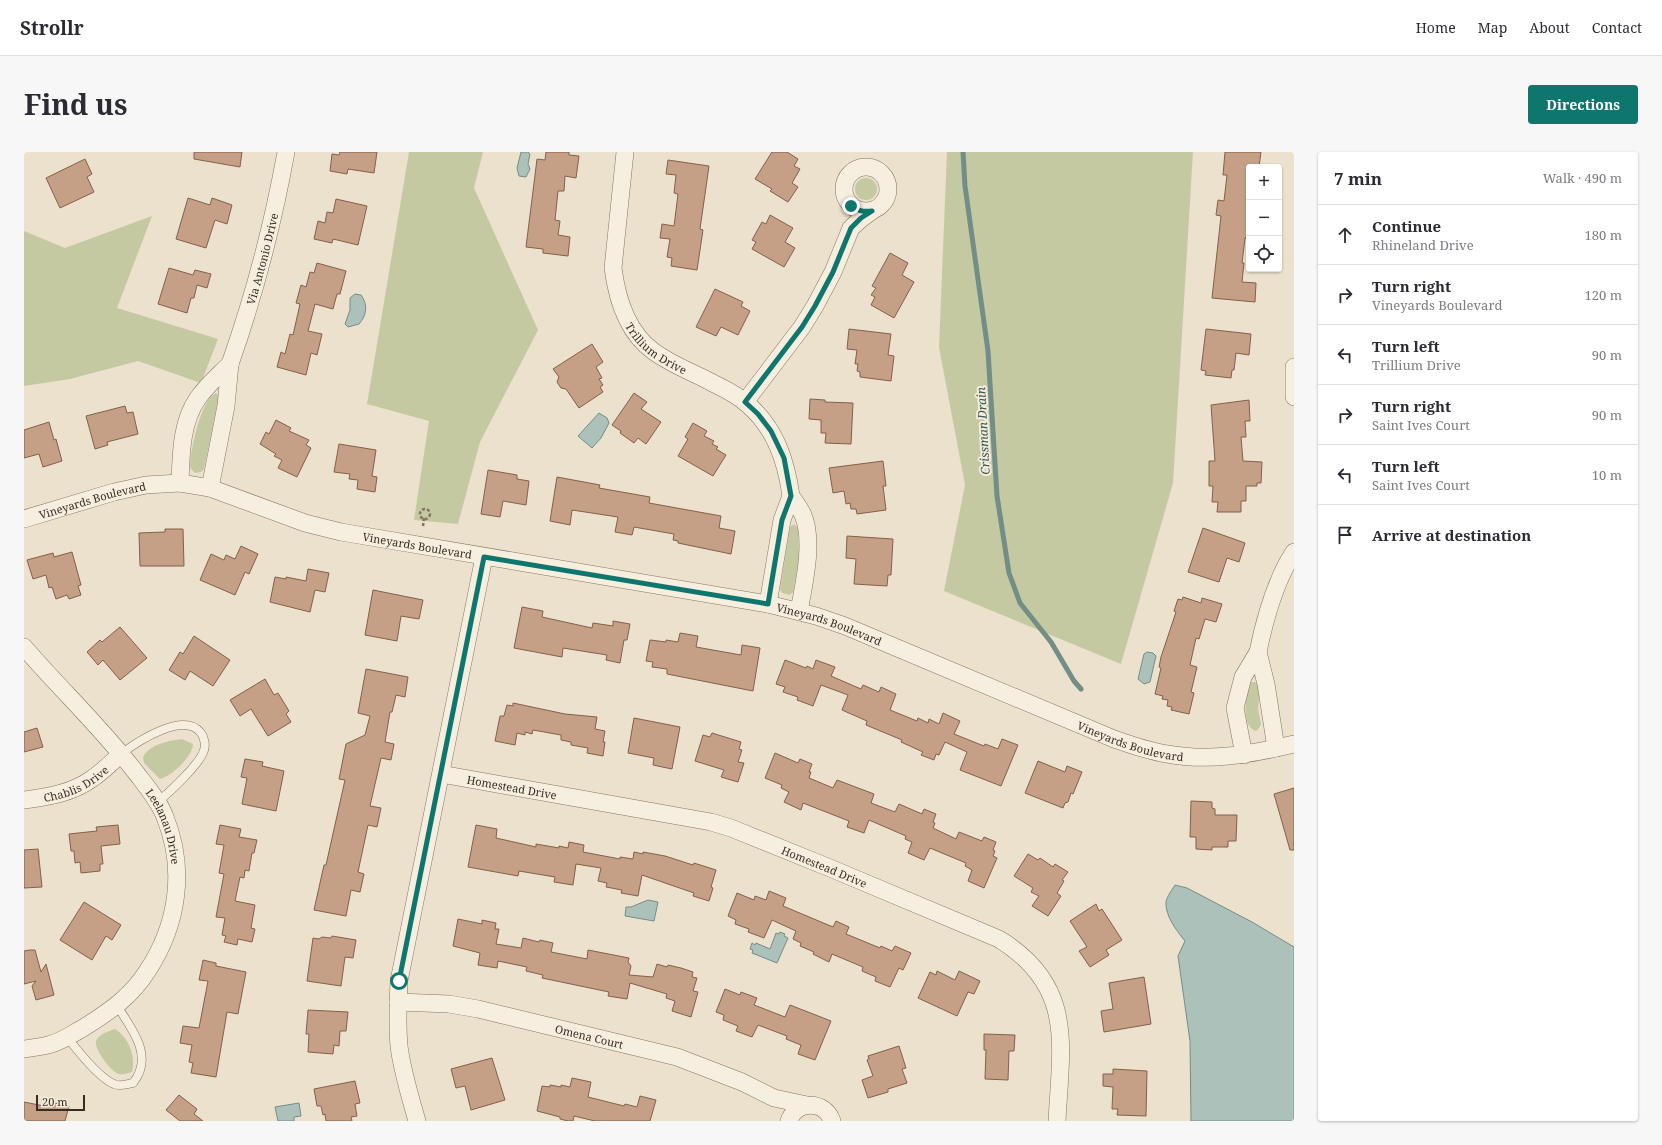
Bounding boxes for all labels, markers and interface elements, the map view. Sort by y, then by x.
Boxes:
text: Strollr [20,15,84,41]
text: Home [1416,18,1456,37]
text: Map [1478,18,1507,37]
text: About [1529,18,1570,37]
text: Contact [1592,18,1642,37]
text: Find us [24,85,128,123]
button: Directions [1528,85,1638,124]
map controls [1246,164,1282,272]
button: + [1246,164,1282,200]
text: 7 min [1334,167,1382,190]
text: Walk · 490 m [1543,169,1622,187]
route end [842,197,860,215]
button: − [1246,200,1282,236]
street label: Via Antonio Drive [242,211,281,306]
text: Continue [1372,216,1441,236]
icon: ahead [1334,224,1356,246]
text: 180 m [1585,226,1622,244]
button: locate [1246,236,1282,272]
text: Rhineland Drive [1372,236,1474,254]
text: Turn right [1372,276,1451,296]
icon: right [1334,284,1356,306]
text: 120 m [1585,286,1622,304]
text: Vineyards Boulevard [1372,296,1502,314]
street label: Trillium Drive [623,319,690,377]
text: Turn left [1372,336,1440,356]
icon: left [1334,344,1356,366]
text: 90 m [1592,346,1622,364]
text: Trillium Drive [1372,356,1461,374]
water label: Crissman Drain [972,387,994,475]
text: Turn right [1372,396,1451,416]
icon: right [1334,404,1356,426]
text: 90 m [1592,406,1622,424]
text: Saint Ives Court [1372,416,1470,434]
text: Turn left [1372,456,1440,476]
icon: left [1334,464,1356,486]
text: 10 m [1592,466,1622,484]
text: Saint Ives Court [1372,476,1470,494]
street label: Vineyards Boulevard [37,478,147,522]
icon: arrive [1334,524,1356,546]
text: Arrive at destination [1372,525,1531,545]
street label: Vineyards Boulevard [362,528,473,562]
street label: Vineyards Boulevard [775,599,885,648]
street label: Vineyards Boulevard [1075,717,1185,764]
street label: Chablis Drive [42,762,111,805]
street label: Homestead Drive [466,771,558,802]
street label: Leelanau Drive [143,785,184,865]
street label: Homestead Drive [780,842,870,890]
route start [390,972,408,990]
street label: Omena Court [554,1020,625,1051]
scale bar [36,1093,85,1112]
text: 20 m [42,1094,68,1109]

